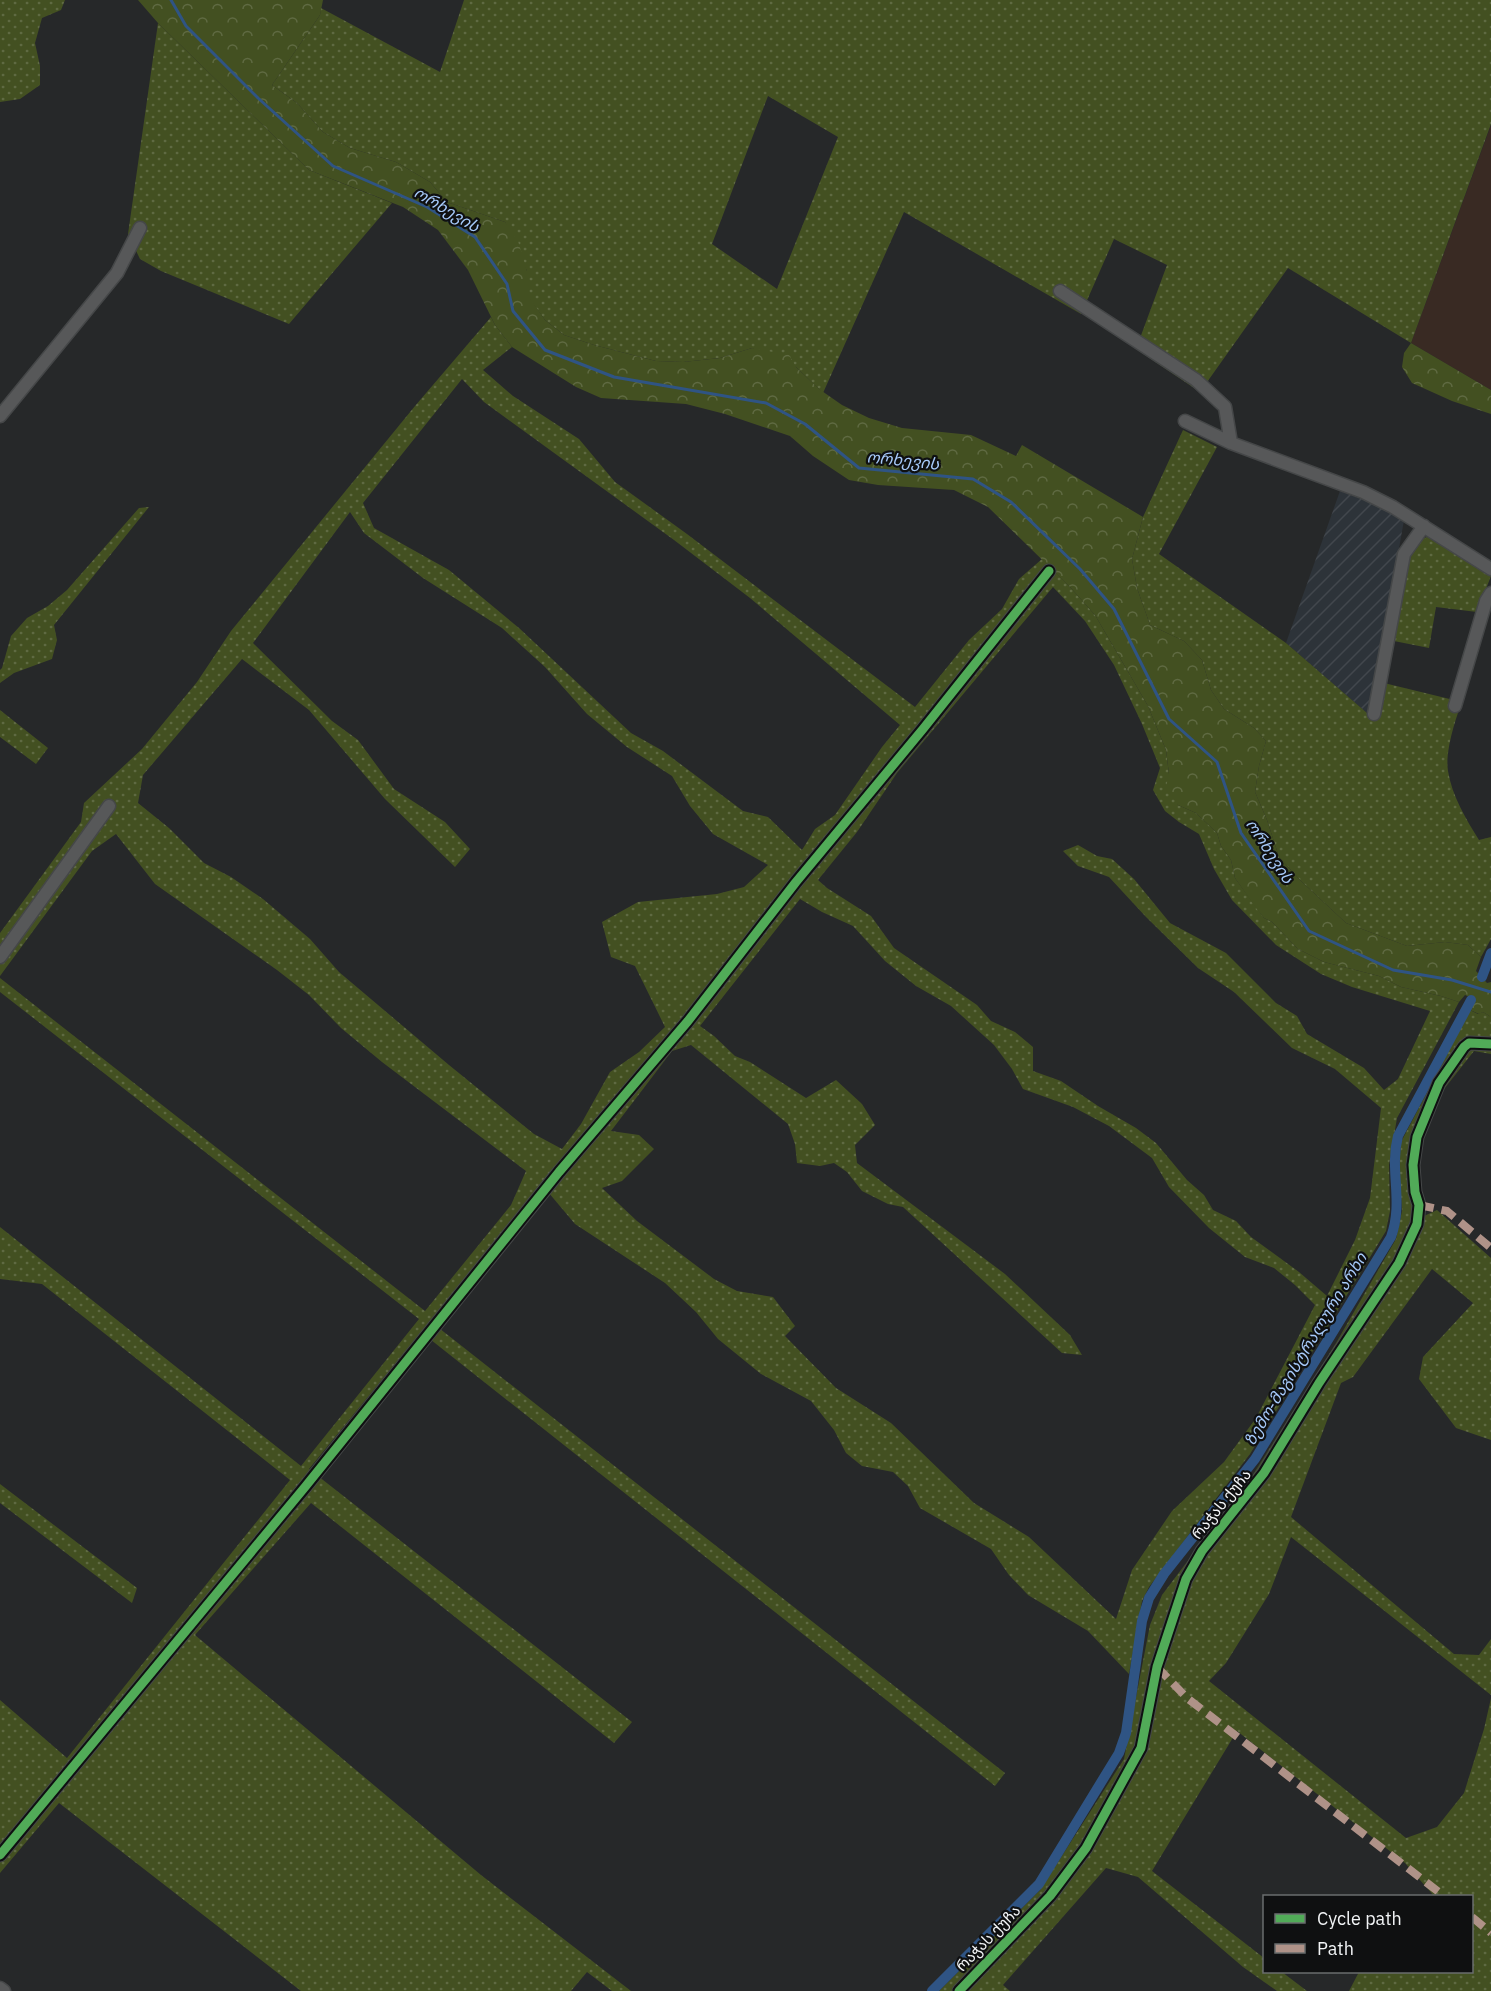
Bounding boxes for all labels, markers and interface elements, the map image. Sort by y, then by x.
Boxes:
water label: ორხევის [411,182,484,236]
water label: ორხევის [866,446,940,474]
water label: ორხევის [1242,815,1298,887]
water label: ზემო-მაგისტრალური არხი [1239,1248,1371,1449]
street label: რაჭას ქუჩა [1187,1465,1255,1543]
legend [1263,1895,1473,1973]
street label: რაჭას ქუჩა [952,1901,1024,1975]
text: Cycle path [1317,1907,1402,1930]
text: Path [1317,1937,1354,1960]

